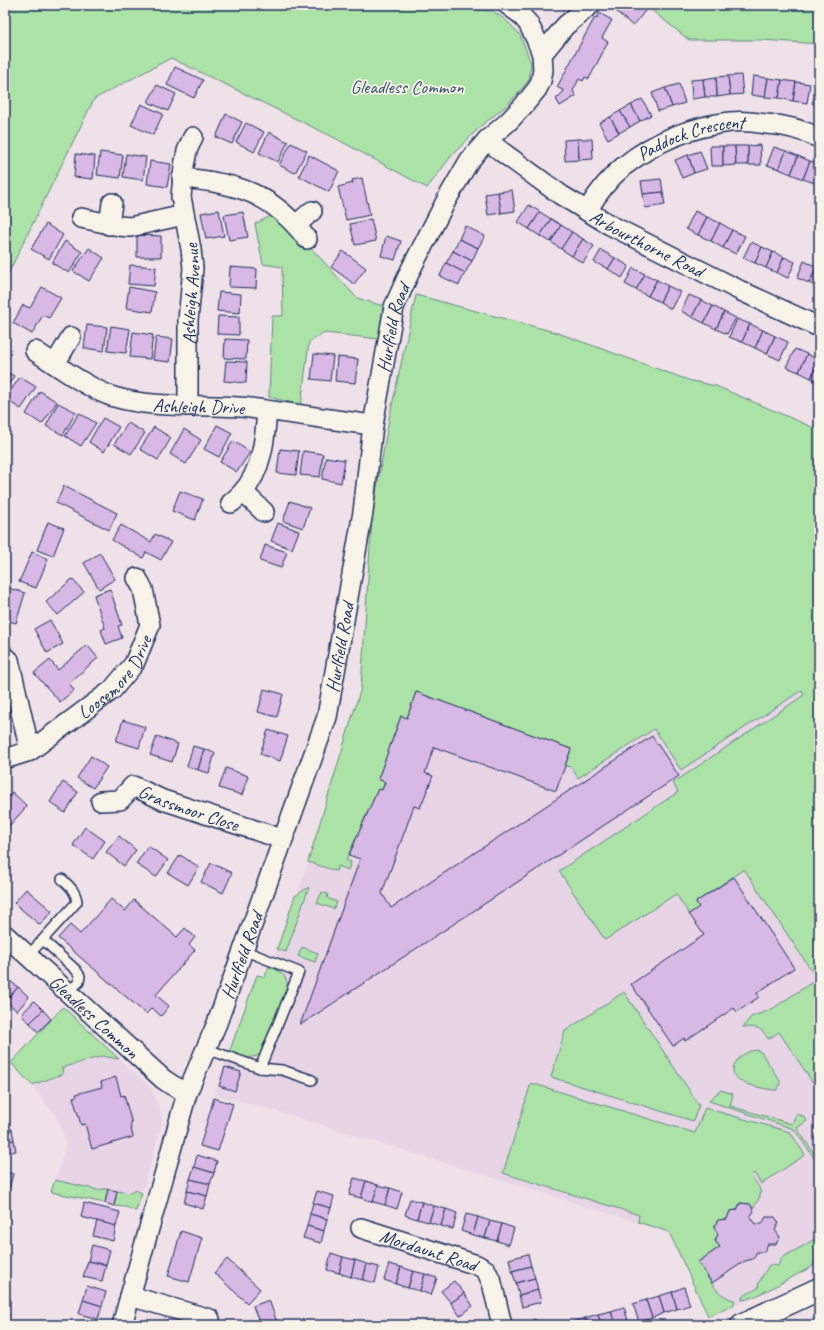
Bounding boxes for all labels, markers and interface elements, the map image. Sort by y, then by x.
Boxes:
park label: Gleadless Common [350,75,464,99]
street label: Paddock Crescent [633,111,747,166]
street label: Arbourthorne Road [585,205,711,285]
street label: Ashleigh Avenue [177,240,206,345]
street label: Hurlfield Road [372,277,417,374]
street label: Ashleigh Drive [152,393,247,421]
street label: Hurlfield Road [321,597,360,694]
street label: Loosemore Drive [73,630,158,724]
street label: Grassmoor Close [134,779,243,838]
street label: Hurlfield Road [216,906,270,1002]
street label: Gleadless Common [44,970,144,1065]
street label: Mordaunt Road [377,1224,483,1278]

